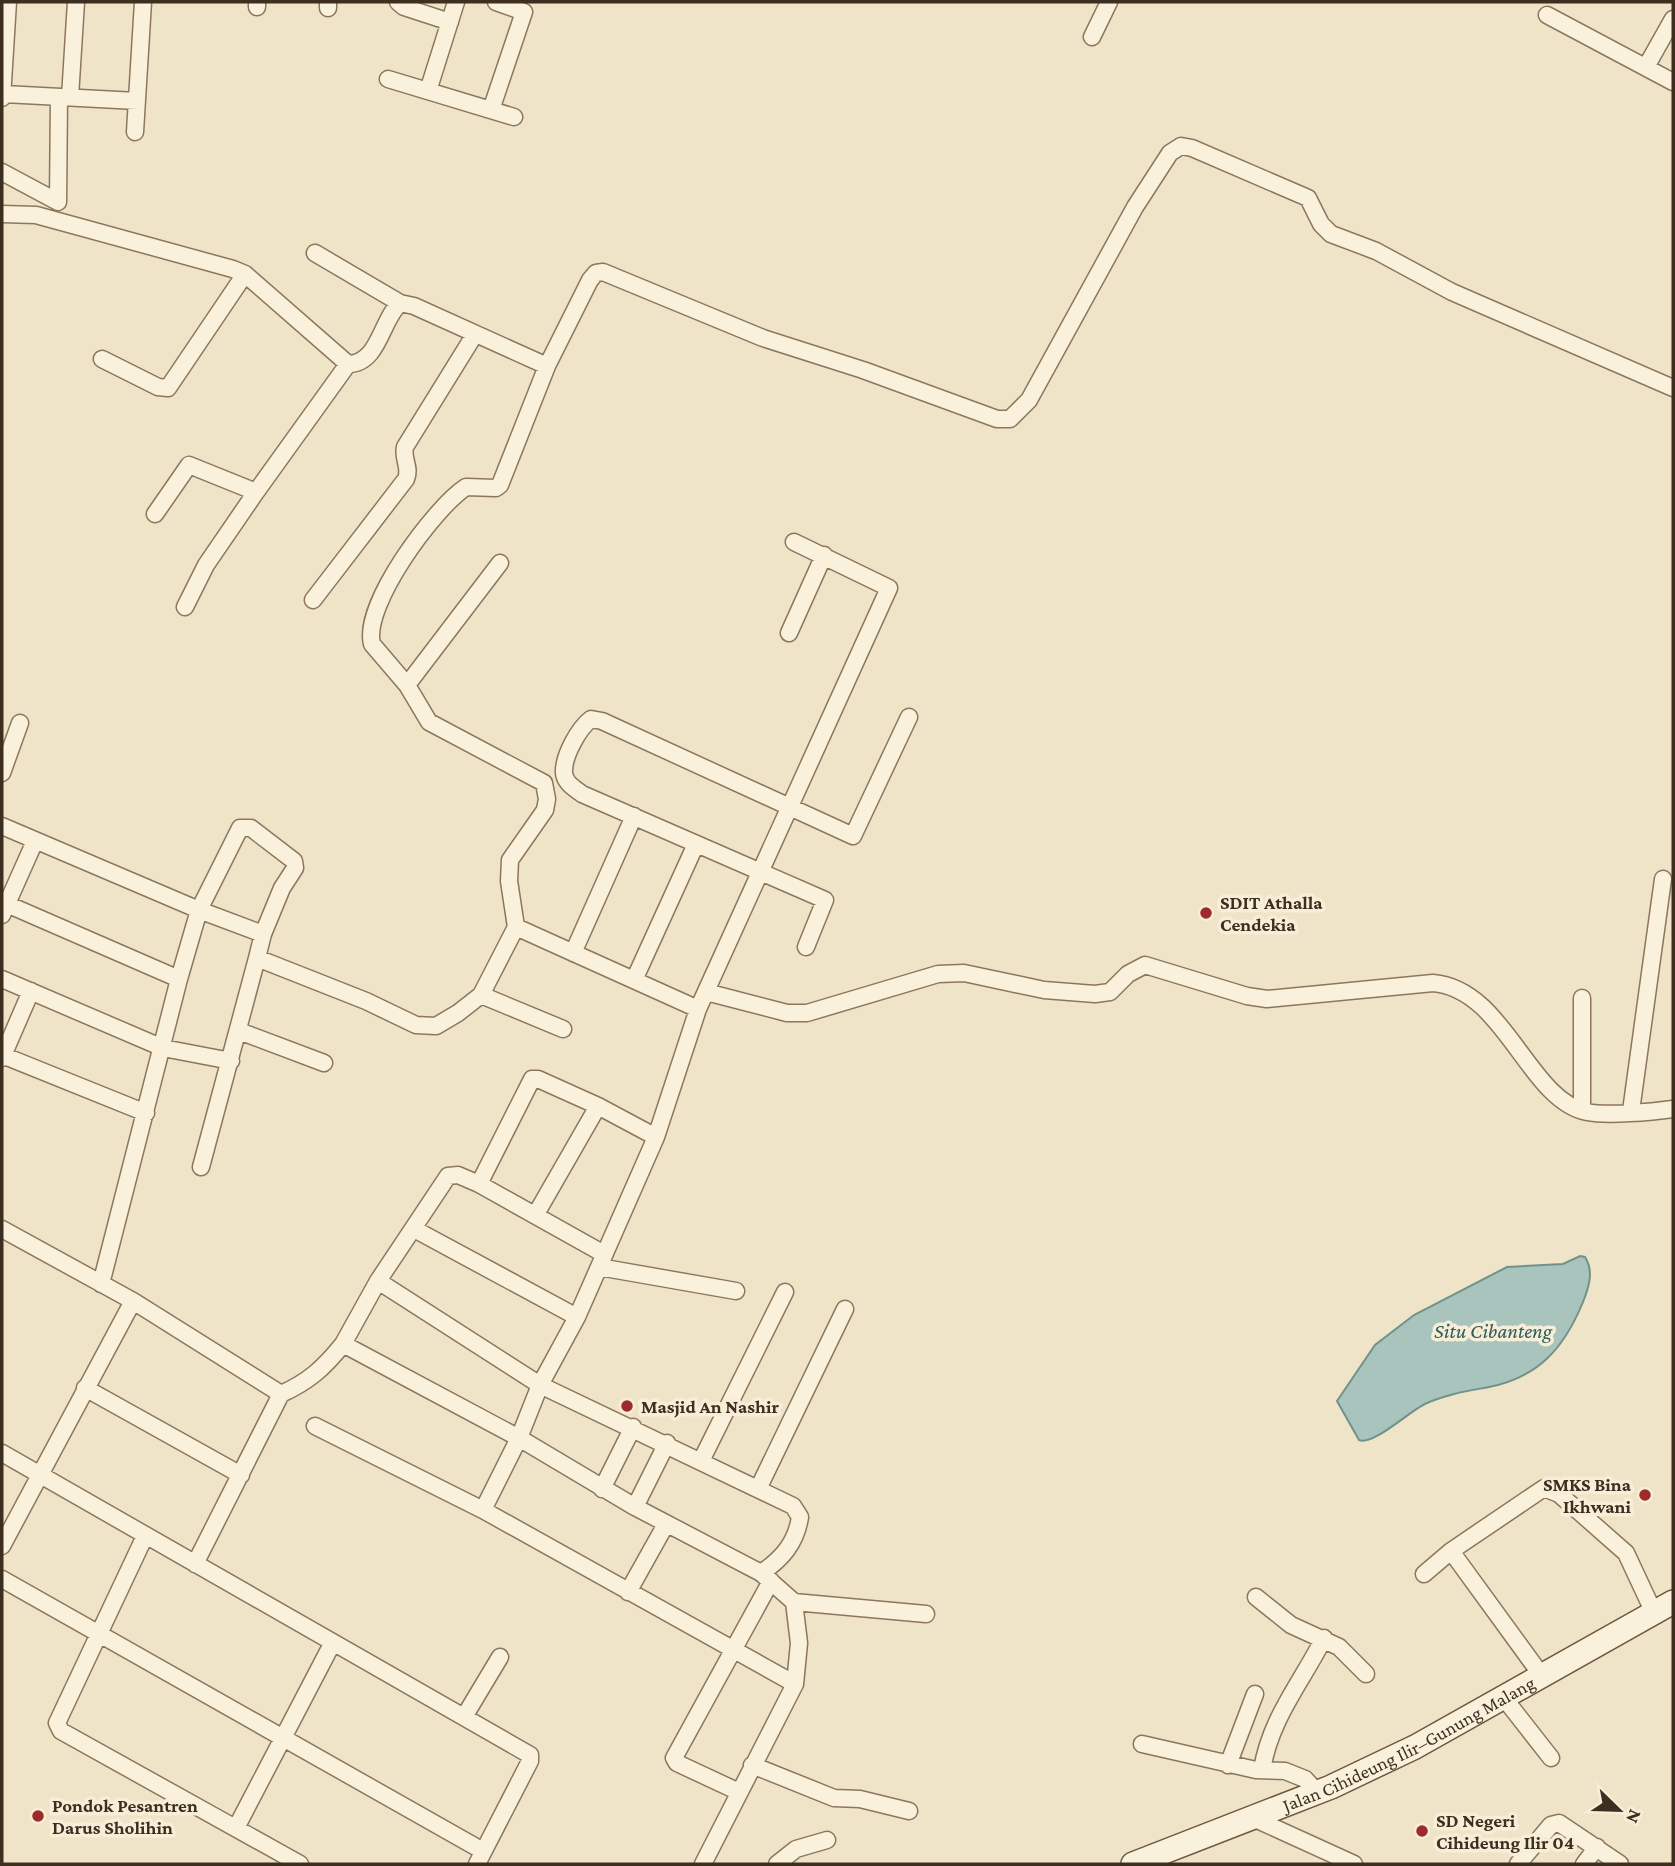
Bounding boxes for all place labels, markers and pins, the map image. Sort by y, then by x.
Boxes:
place label: SDIT Athalla Cendekia [1220,892,1323,935]
marker: SDIT Athalla Cendekia [1198,905,1214,921]
place label: Masjid An Nashir [641,1396,779,1418]
marker: Masjid An Nashir [619,1398,635,1414]
place label: SMKS Bina Ikhwani [1543,1474,1632,1517]
marker: SMKS Bina Ikhwani [1637,1487,1653,1503]
place label: Pondok Pesantren Darus Sholihin [52,1795,198,1838]
marker: Pondok Pesantren Darus Sholihin [30,1808,46,1824]
place label: SD Negeri Cihideung Ilir 04 [1436,1810,1574,1853]
marker: SD Negeri Cihideung Ilir 04 [1414,1823,1430,1839]

